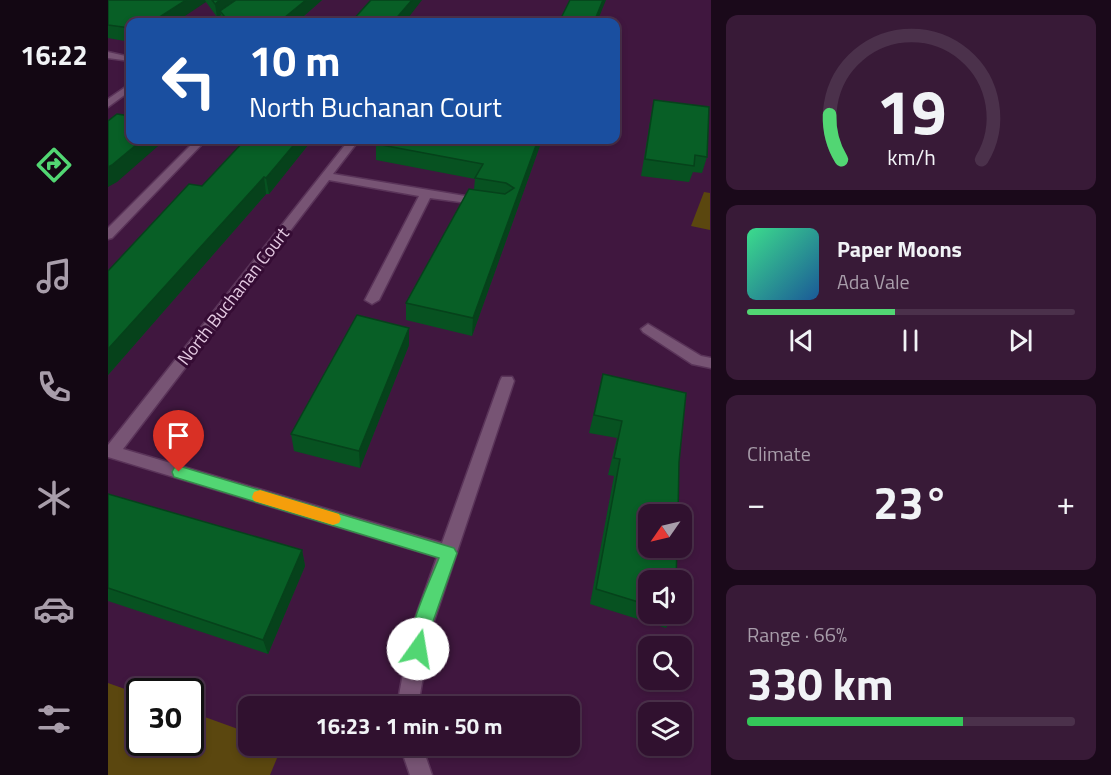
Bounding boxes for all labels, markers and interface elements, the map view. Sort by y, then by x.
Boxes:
text: 10 m [249,28,341,92]
text: 16:22 [20,34,88,75]
icon: left [150,42,228,120]
text: 19 [876,63,946,158]
text: North Buchanan Court [249,86,502,127]
text: km/h [887,141,935,173]
icon: directions [33,144,75,186]
street label: North Buchanan Court [171,221,296,371]
text: Paper Moons [837,232,962,266]
icon: music [33,255,75,297]
text: Ada Vale [837,266,910,297]
icon: previous [785,324,818,357]
icon: pause [894,324,927,357]
icon: next [1004,324,1037,357]
icon: phone [33,366,75,408]
pin [153,410,204,472]
icon: arrive [162,419,195,452]
text: Climate [747,438,811,469]
text: 23° [873,468,949,536]
icon: climate [33,477,75,519]
text: − [747,478,765,528]
text: + [1057,478,1075,528]
north arrow [638,504,692,558]
map controls [638,504,692,756]
button: sound [638,570,692,624]
icon: car [33,588,75,630]
position arrow [386,617,450,681]
text: Range · 66% [747,619,847,650]
button: search [638,636,692,690]
text: 330 km [747,649,893,717]
speed limit sign: 30 [126,678,204,756]
icon: filters [33,698,75,740]
button: layers [638,702,692,756]
text: 16:23 · 1 min · 50 m [316,709,502,743]

